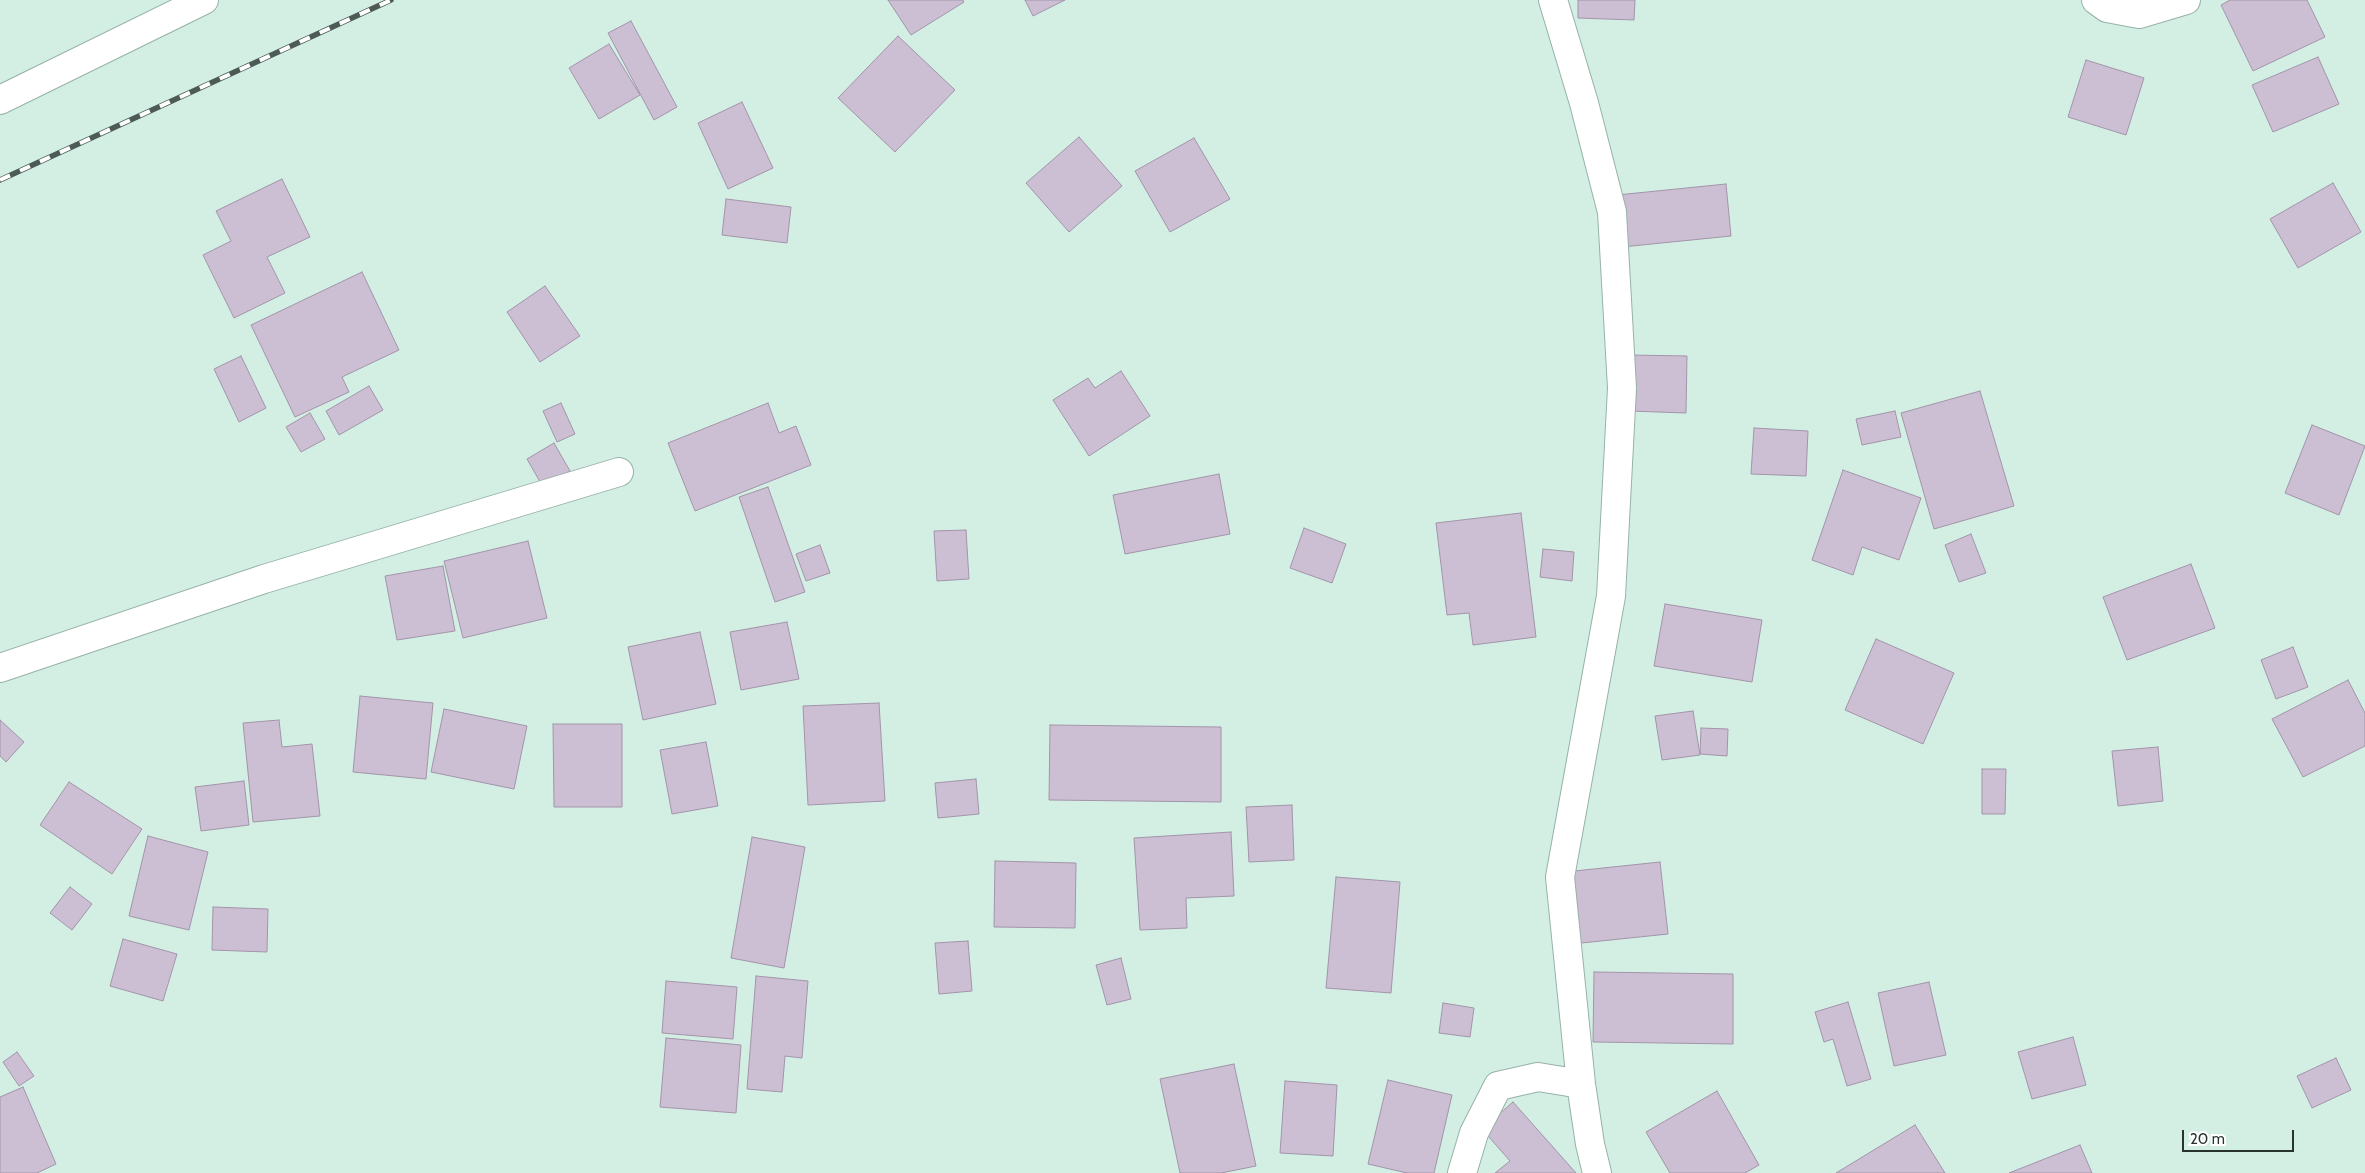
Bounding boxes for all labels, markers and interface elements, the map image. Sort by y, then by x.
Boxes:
scale bar [2185,1120,2298,1152]
text: 20 m [2190,1130,2225,1148]

